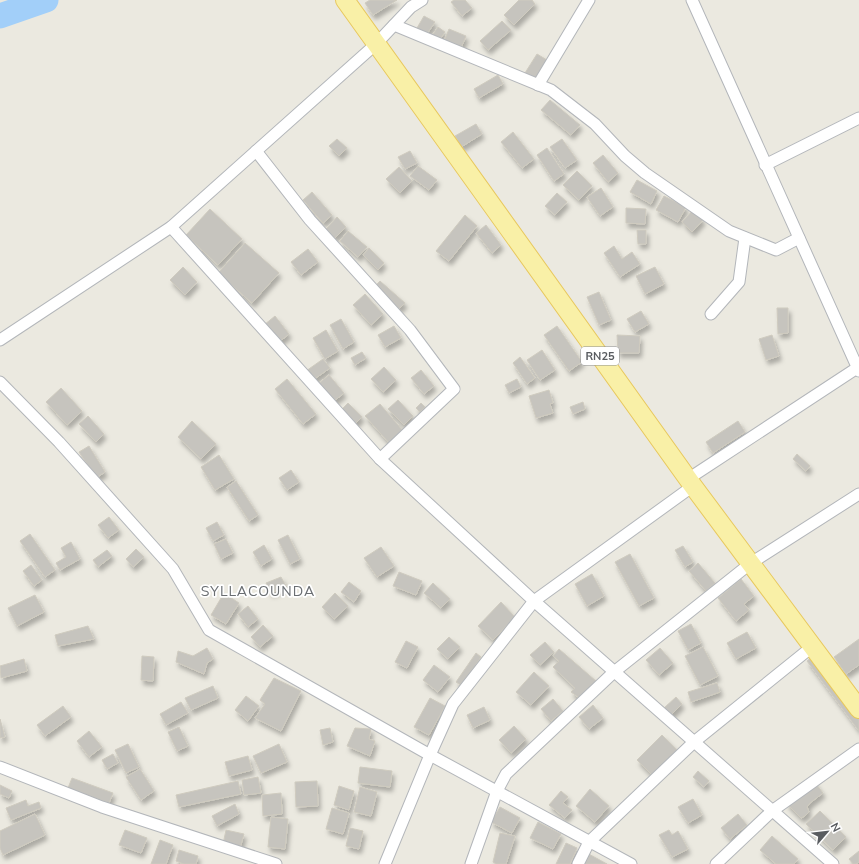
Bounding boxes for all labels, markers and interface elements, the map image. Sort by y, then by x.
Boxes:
road number: RN25 [581,347,619,365]
district label: SYLLACOUNDA [201,582,315,600]
north arrow [807,812,847,852]
text: N [828,820,844,834]

